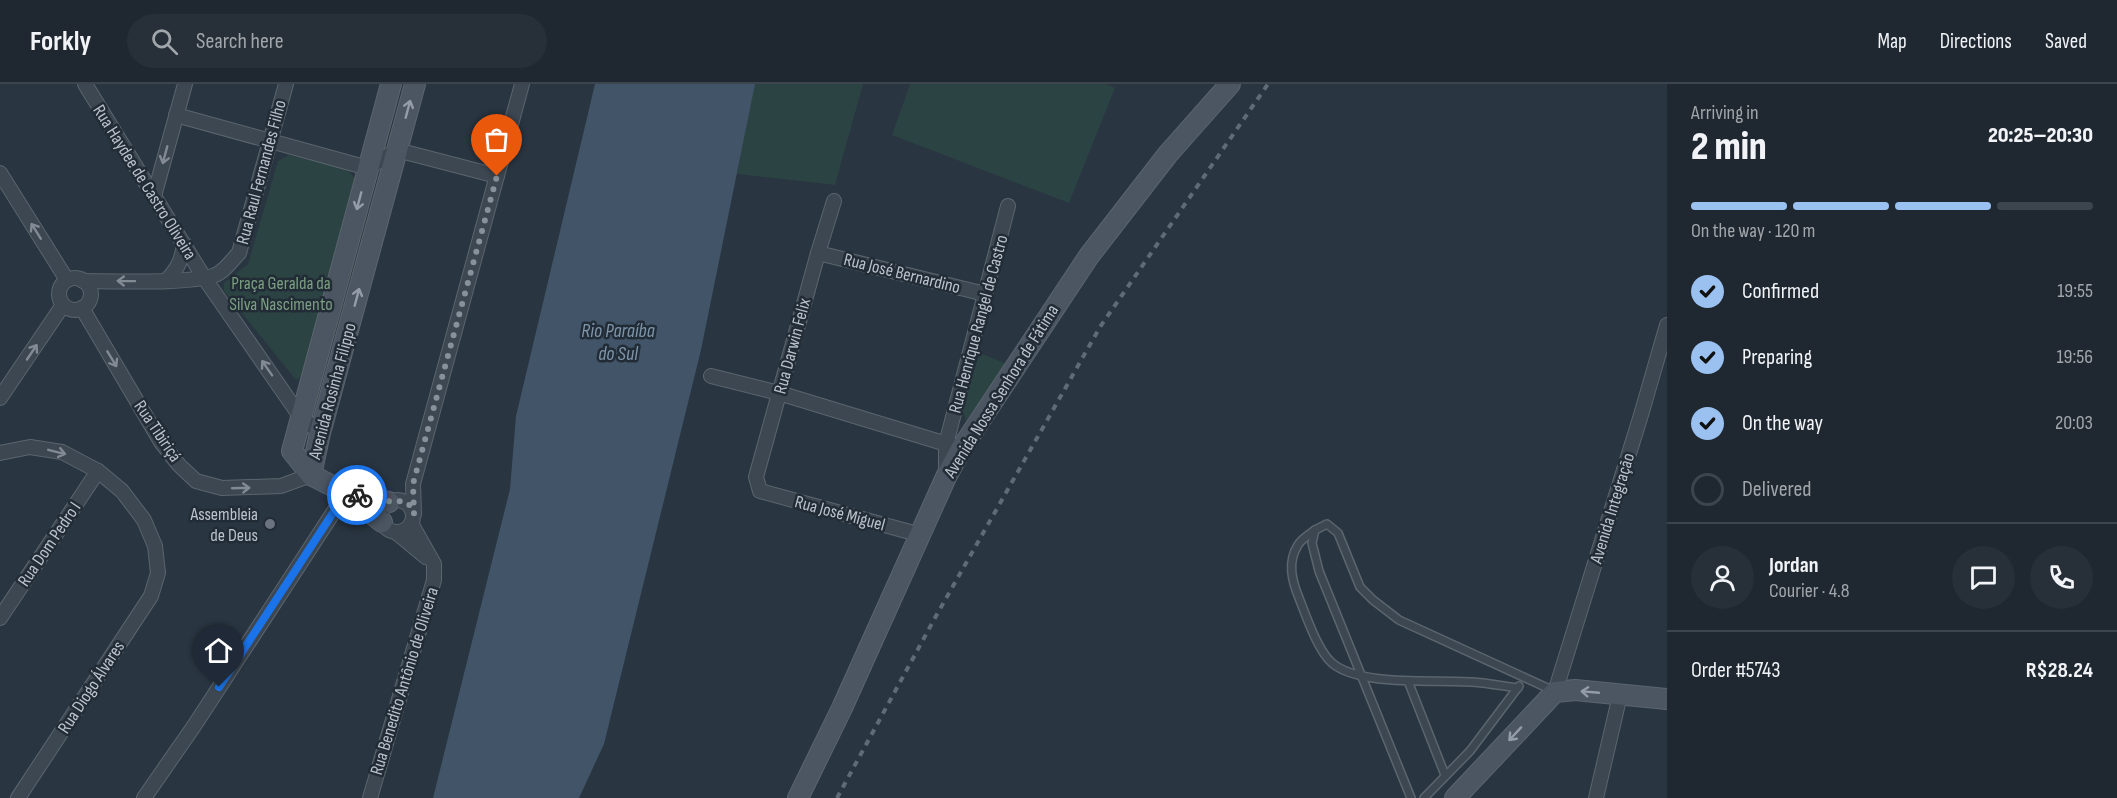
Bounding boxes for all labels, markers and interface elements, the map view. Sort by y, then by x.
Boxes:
search box [127,14,547,68]
text: Forkly [30,25,91,58]
icon: search [148,25,181,58]
text: Search here [196,28,284,55]
text: Map [1877,29,1907,54]
text: Directions [1940,29,2012,54]
text: Saved [2045,29,2087,54]
street label: Rua Raul Fernandes Filho [232,98,291,247]
one-way arrow [403,99,414,118]
street label: Rua Haydee de Castro Oliveira [88,101,201,264]
text: Arriving in [1691,101,1759,125]
pin [471,114,522,176]
text: 20:25–20:30 [1988,122,2093,149]
icon: bag [480,123,513,156]
text: 2 min [1691,124,1767,171]
one-way arrow [159,145,170,164]
one-way arrow [352,191,364,210]
text: On the way · 120 m [1691,219,1815,243]
one-way arrow [29,223,41,240]
street label: Rua Henrique Rangel de Castro [945,233,1012,416]
street label: Rua José Bernardino [841,249,962,298]
park label: Praça Geralda da Silva Nascimento [229,273,333,315]
one-way arrow [116,275,136,287]
icon: check [1691,275,1724,308]
text: Confirmed [1742,278,1819,305]
text: 19:55 [2057,279,2093,303]
one-way arrow [352,288,363,307]
street label: Rua Darwin Felix [770,296,815,396]
street label: Avenida Nossa Senhora de Fátima [939,301,1063,482]
water label: Rio Paraíba do Sul [581,319,655,366]
street label: Avenida Rosinha Filippo [304,321,361,463]
icon: check [1691,341,1724,374]
one-way arrow [26,344,38,360]
text: Preparing [1742,344,1812,371]
text: 19:56 [2057,345,2093,369]
one-way arrow [106,350,118,367]
one-way arrow [261,360,273,377]
street label: Rua Tibiriçá [129,397,186,466]
icon: check [1691,407,1724,440]
text: On the way [1742,410,1823,437]
text: 20:03 [2055,411,2093,435]
one-way arrow [47,447,66,458]
street label: Avenida Integração [1585,450,1639,567]
courier [327,465,387,525]
text: Delivered [1742,476,1811,503]
icon: bike [341,479,374,512]
one-way arrow [230,482,250,493]
street label: Rua José Miguel [792,491,887,536]
street label: Rua Dom Pedro I [13,498,85,591]
place label: Assembleia de Deus [189,504,258,546]
marker: Assembleia de Deus [263,517,277,531]
button: person [1691,546,1754,609]
button: chat [1952,546,2015,609]
button: phone [2030,546,2093,609]
text: Jordan [1769,552,1818,579]
text: Courier · 4.8 [1769,579,1850,603]
street label: Rua Benedito Antônio de Oliveira [366,585,443,778]
pin [193,625,244,687]
icon: home [202,634,235,667]
street label: Rua Diogo Álvares [54,637,129,738]
text: Order #5743 [1691,657,1781,684]
text: R$28.24 [2026,657,2093,684]
one-way arrow [1581,686,1600,697]
one-way arrow [1508,727,1522,742]

